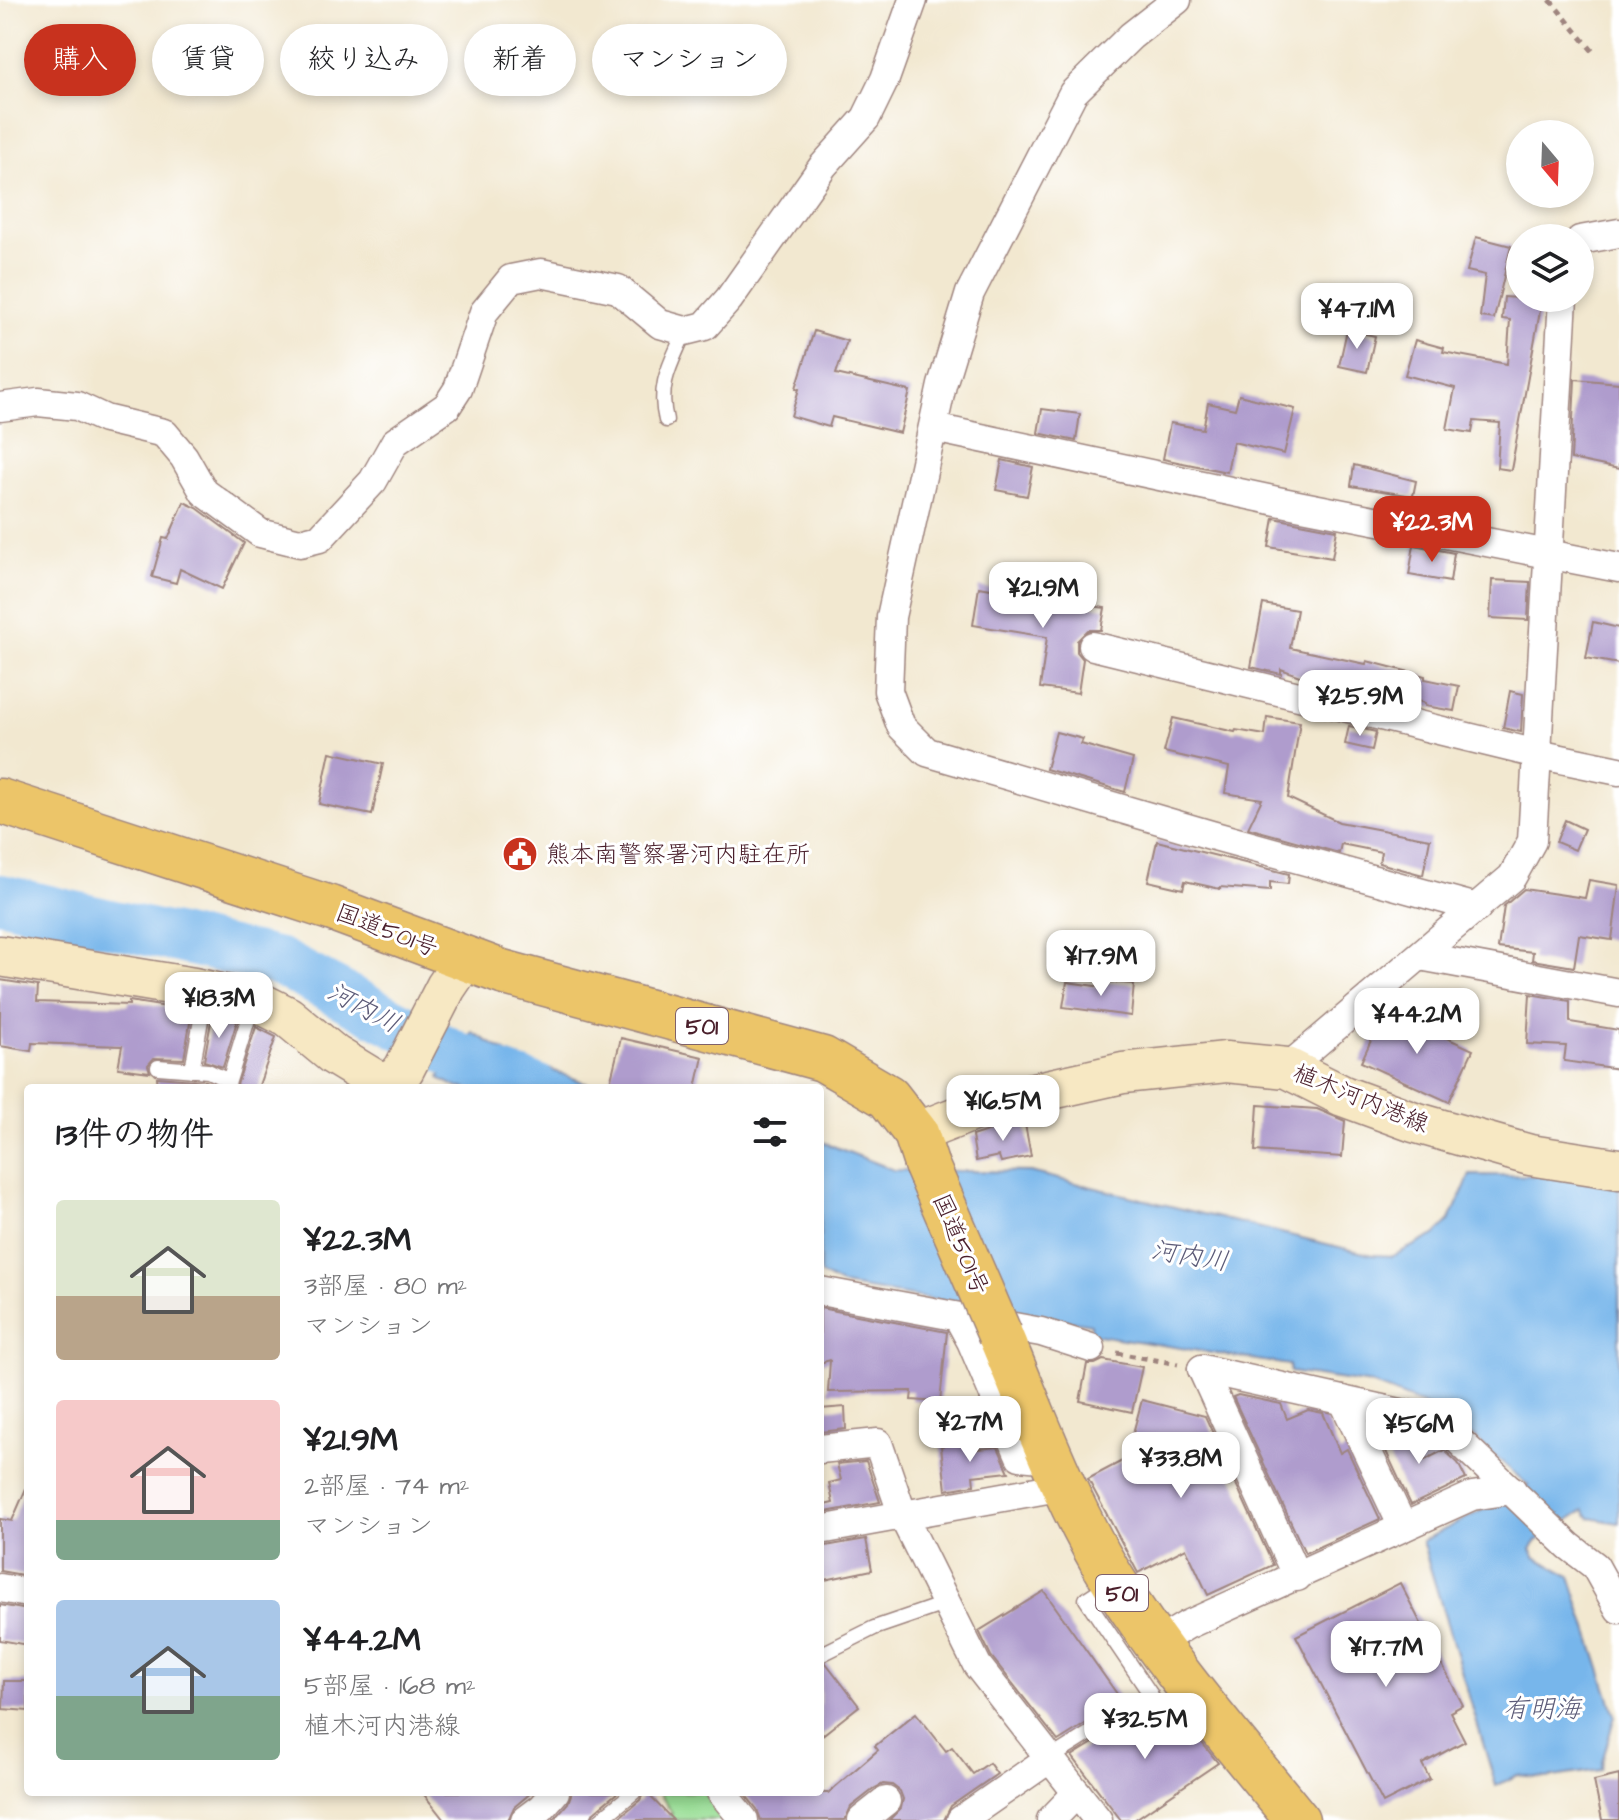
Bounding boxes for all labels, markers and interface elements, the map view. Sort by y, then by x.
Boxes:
chip: 購入 [24,24,136,96]
chip: 賃貸 [152,24,264,96]
chip: 絞り込み [280,24,448,96]
chip: 新着 [464,24,576,96]
chip: マンション [592,24,787,96]
north arrow [1506,120,1594,208]
map controls [1506,120,1594,312]
button: layers [1506,224,1594,312]
pin: ¥47.1M [1292,283,1422,351]
text: ¥47.1M [1319,291,1395,327]
pin: ¥22.3M [1367,496,1497,564]
text: ¥22.3M [1391,504,1473,540]
pin: ¥21.9M [978,562,1108,630]
text: ¥21.9M [1007,570,1079,606]
pin: ¥25.9M [1295,670,1425,738]
text: ¥25.9M [1316,678,1404,714]
public building icon: 熊本南警察署河内駐在所 [501,835,539,873]
place label: 熊本南警察署河内駐在所 [546,838,810,872]
street label: 国道501号 [331,896,443,966]
pin: ¥17.9M [1036,930,1166,998]
text: ¥17.9M [1064,938,1138,974]
pin: ¥18.3M [154,972,284,1040]
water label: 河内川 [321,974,406,1042]
text: ¥18.3M [183,980,255,1016]
pin: ¥44.2M [1352,988,1482,1056]
text: ¥44.2M [1372,996,1462,1032]
road number: 501 [676,1008,728,1044]
street label: 植木河内港線 [1287,1056,1434,1142]
pin: ¥16.5M [938,1075,1068,1143]
text: ¥16.5M [964,1083,1042,1119]
icon: filters [748,1110,792,1154]
text: 13件の物件 [56,1111,214,1159]
street label: 国道501号 [923,1188,997,1300]
text: ¥22.3M [304,1216,411,1264]
icon: home [120,1232,216,1328]
water label: 河内川 [1149,1232,1231,1280]
text: 3部屋 · 80 m² [304,1268,467,1304]
text: マンション [304,1308,433,1344]
pin: ¥27M [923,1396,1017,1464]
pin: ¥56M [1372,1398,1466,1466]
text: ¥27M [937,1404,1003,1440]
text: ¥56M [1384,1406,1454,1442]
text: ¥21.9M [304,1416,398,1464]
icon: home [120,1432,216,1528]
pin: ¥33.8M [1116,1432,1246,1500]
text: ¥33.8M [1140,1440,1222,1476]
text: 2部屋 · 74 m² [304,1468,469,1504]
text: マンション [304,1508,433,1544]
road number: 501 [1096,1575,1148,1611]
text: ¥44.2M [304,1616,421,1664]
pin: ¥17.7M [1321,1621,1451,1689]
text: ¥17.7M [1349,1629,1423,1665]
icon: home [120,1632,216,1728]
text: 5部屋 · 168 m² [304,1668,476,1704]
water label: 有明海 [1503,1691,1583,1727]
pin: ¥32.5M [1080,1693,1210,1761]
text: ¥32.5M [1102,1701,1188,1737]
text: 植木河内港線 [304,1708,460,1744]

